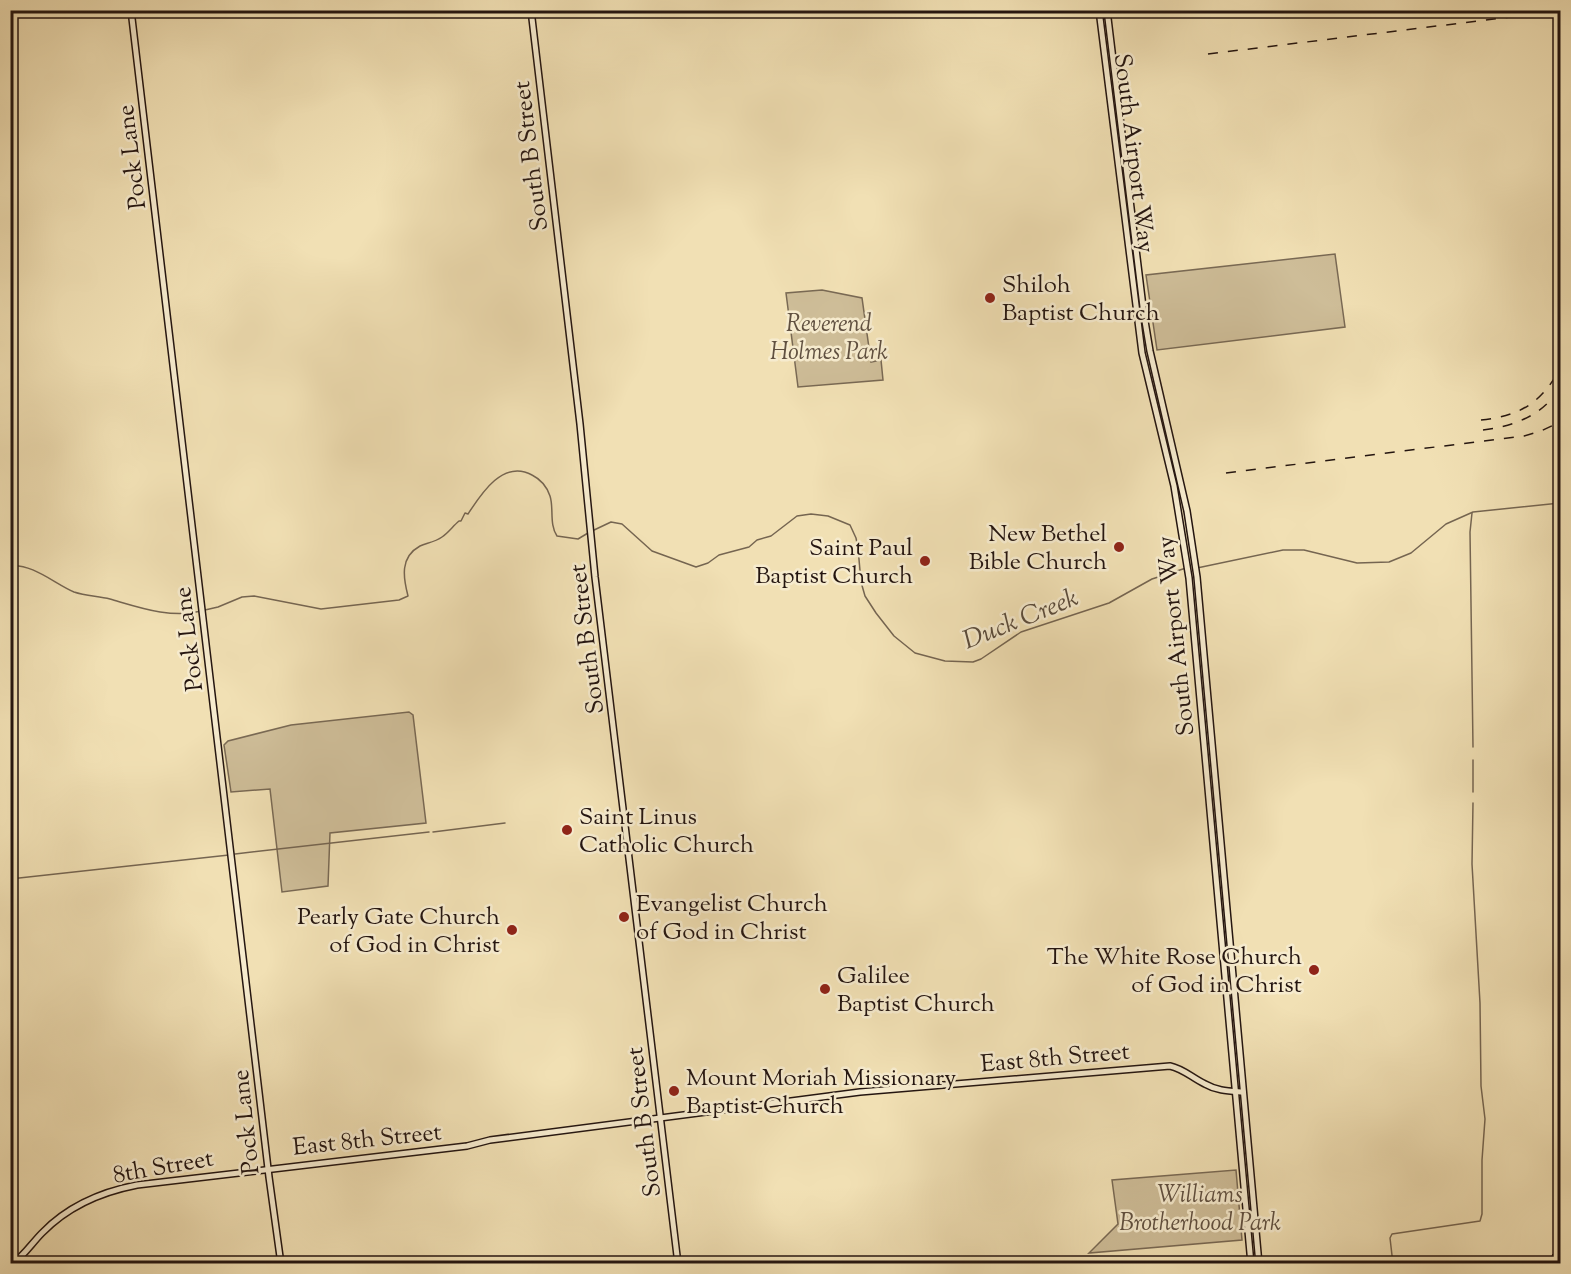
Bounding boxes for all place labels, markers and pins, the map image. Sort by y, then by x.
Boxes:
place label: Shiloh Baptist Church [1002,269,1160,331]
marker: Shiloh Baptist Church [983,291,997,305]
place label: New Bethel Bible Church [969,518,1107,580]
place label: Saint Paul Baptist Church [755,532,913,594]
marker: New Bethel Bible Church [1112,540,1126,554]
marker: Saint Paul Baptist Church [918,554,932,568]
place label: Saint Linus Catholic Church [579,801,754,863]
marker: Saint Linus Catholic Church [560,823,574,837]
place label: Evangelist Church of God in Christ [636,888,828,950]
place label: Pearly Gate Church of God in Christ [297,901,500,963]
marker: Evangelist Church of God in Christ [617,910,631,924]
marker: Pearly Gate Church of God in Christ [505,923,519,937]
place label: The White Rose Church of God in Christ [1047,941,1302,1003]
place label: Galilee Baptist Church [837,960,995,1022]
marker: The White Rose Church of God in Christ [1307,963,1321,977]
marker: Galilee Baptist Church [818,982,832,996]
place label: Mount Moriah Missionary Baptist Church [686,1062,956,1124]
marker: Mount Moriah Missionary Baptist Church [667,1084,681,1098]

